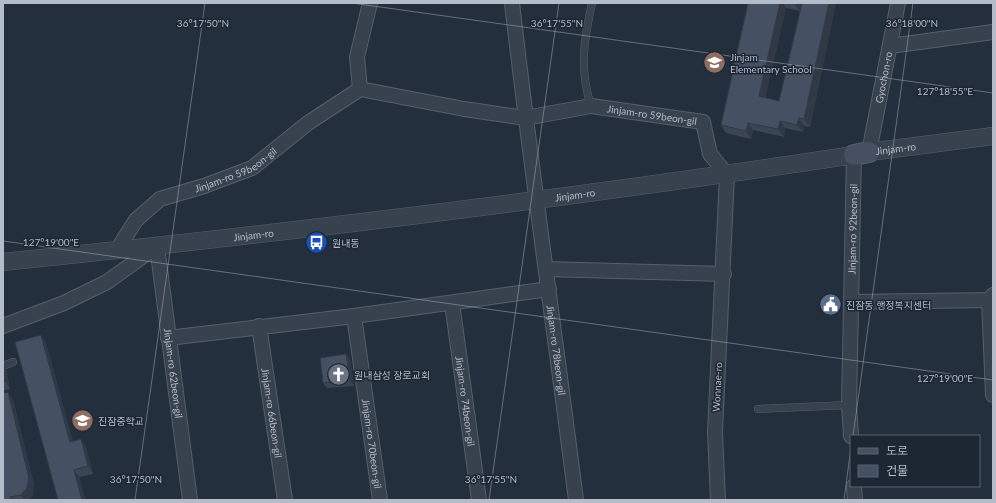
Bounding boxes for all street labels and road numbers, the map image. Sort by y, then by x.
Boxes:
street label: Gyochon-ro [873,50,894,104]
street label: Jinjam-ro 59beon-gil [606,102,698,127]
street label: Jinjam-ro [875,140,917,157]
street label: Jinjam-ro 59beon-gil [193,145,279,194]
street label: Jinjam-ro 92beon-gil [846,184,859,275]
street label: Jinjam-ro [554,186,596,203]
street label: Jinjam-ro [233,227,275,243]
street label: Jinjam-ro 78beon-gil [544,304,568,396]
street label: Jinjam-ro 62beon-gil [162,328,185,419]
street label: Jinjam-ro 74beon-gil [453,355,478,447]
street label: Wonnae-ro [710,362,724,412]
street label: Jinjam-ro 66beon-gil [259,367,285,459]
street label: Jinjam-ro 70beon-gil [360,398,384,489]

